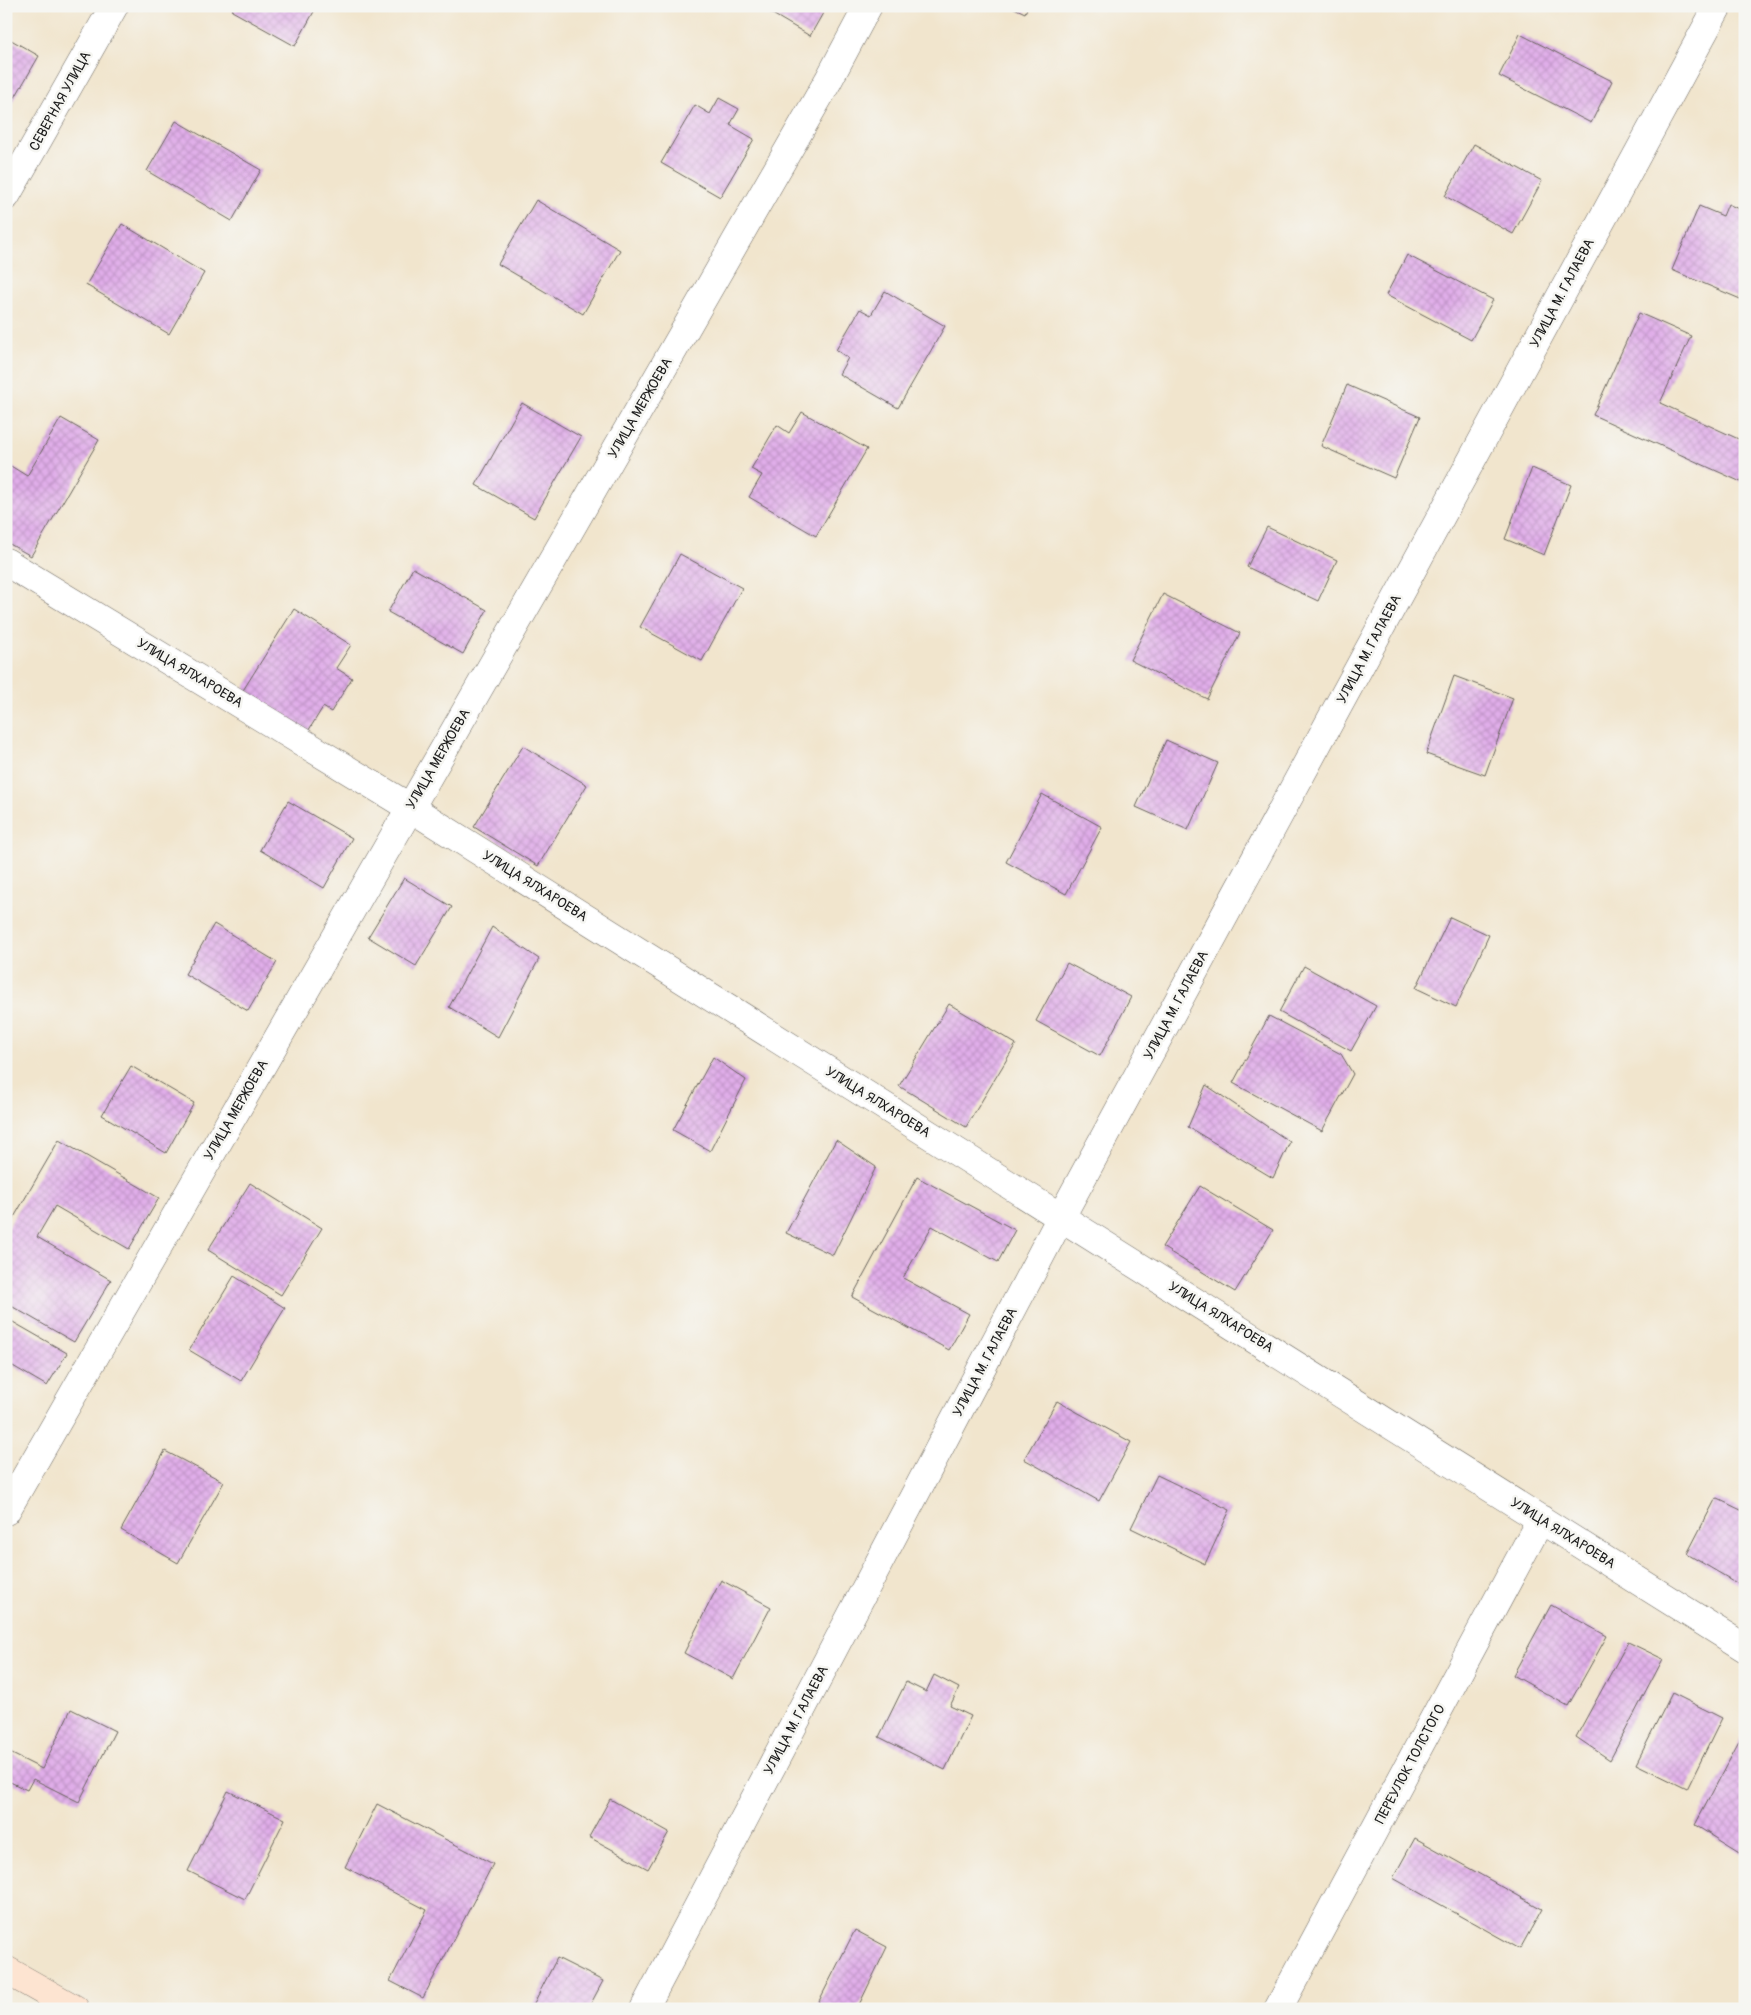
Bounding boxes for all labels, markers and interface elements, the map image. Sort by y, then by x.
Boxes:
street label: СЕВЕРНАЯ УЛИЦА [26,48,94,154]
street label: УЛИЦА М. ГАЛАЕВА [1526,236,1598,350]
street label: УЛИЦА МЕРЖОЕВА [604,355,676,461]
street label: УЛИЦА М. ГАЛАЕВА [1333,592,1405,706]
street label: УЛИЦА ЯЛХАРОЕВА [134,635,246,711]
street label: УЛИЦА МЕРЖОЕВА [402,706,474,812]
street label: УЛИЦА ЯЛХАРОЕВА [479,847,591,925]
street label: УЛИЦА М. ГАЛАЕВА [1140,948,1212,1062]
street label: УЛИЦА МЕРЖОЕВА [200,1057,272,1163]
street label: УЛИЦА ЯЛХАРОЕВА [822,1063,934,1141]
street label: УЛИЦА ЯЛХАРОЕВА [1165,1278,1277,1356]
street label: УЛИЦА М. ГАЛАЕВА [949,1305,1021,1419]
street label: УЛИЦА ЯЛХАРОЕВА [1507,1494,1619,1572]
street label: УЛИЦА М. ГАЛАЕВА [760,1663,832,1777]
street label: ПЕРЕУЛОК ТОЛСТОГО [1371,1701,1449,1827]

